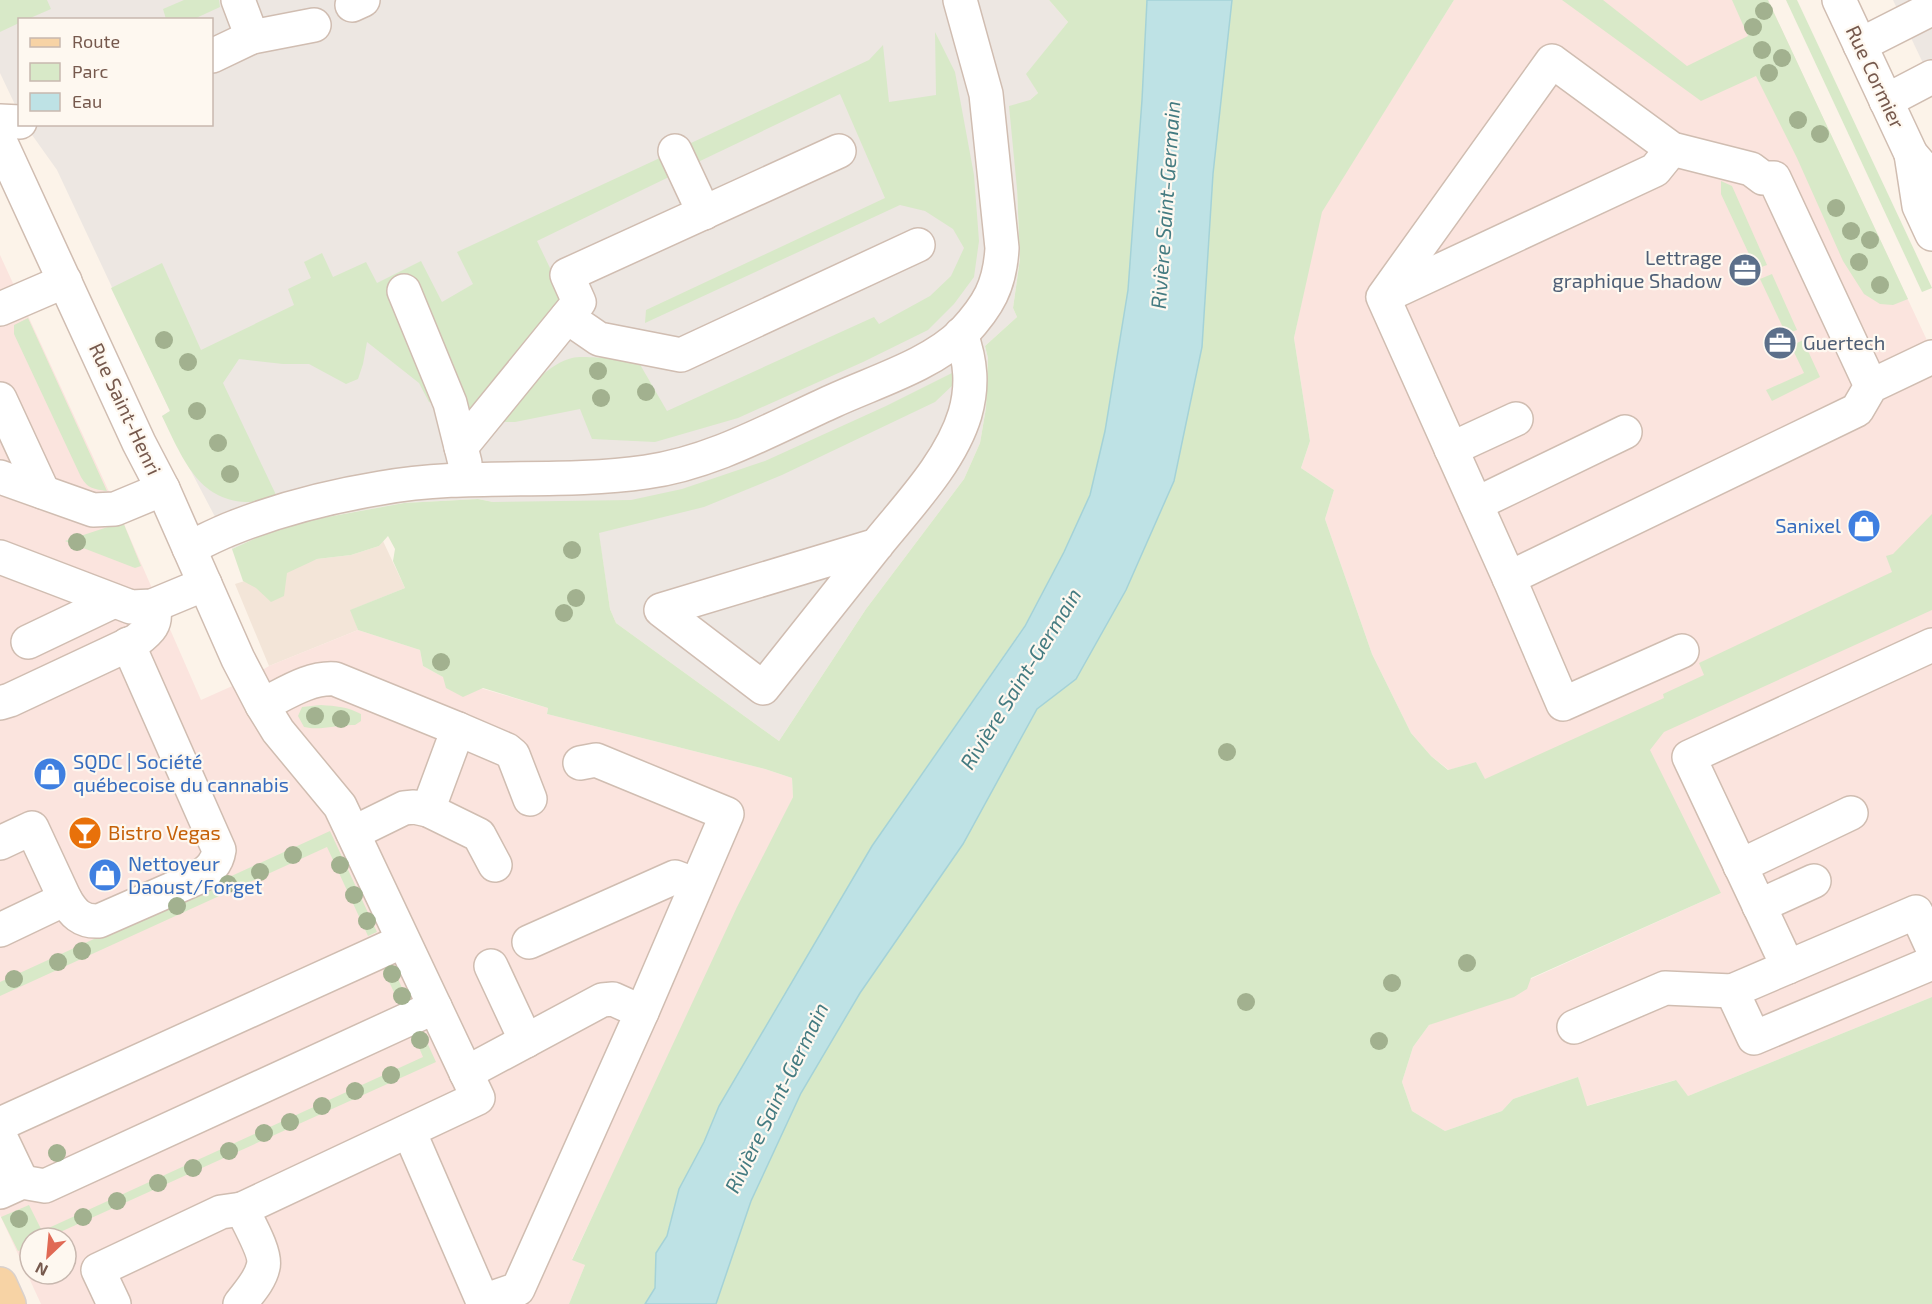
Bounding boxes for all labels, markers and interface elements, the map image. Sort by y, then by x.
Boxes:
legend [18,18,213,126]
street label: Rue Cormier [1842,21,1910,132]
text: Route [72,30,120,52]
text: Parc [72,60,108,82]
text: Eau [72,90,102,112]
water label: Rivière Saint-Germain [1145,100,1184,310]
place label: Lettrage graphique Shadow [1553,245,1722,292]
office icon: Lettrage graphique Shadow [1727,252,1763,288]
office icon: Guertech [1762,325,1798,361]
place label: Guertech [1803,330,1885,354]
street label: Rue Saint-Henri [85,339,167,478]
shop icon: Sanixel [1846,508,1882,544]
place label: Sanixel [1775,513,1841,537]
water label: Rivière Saint-Germain [954,583,1086,773]
place label: SQDC | Société québecoise du cannabis [73,749,289,796]
shop icon: SQDC | Société québecoise du cannabis [32,756,68,792]
bar icon: Bistro Vegas [67,815,103,851]
place label: Bistro Vegas [108,820,221,844]
place label: Nettoyeur Daoust/Forget [128,851,263,898]
shop icon: Nettoyeur Daoust/Forget [87,857,123,893]
water label: Rivière Saint-Germain [719,998,833,1197]
north arrow [18,1226,78,1286]
text: N [32,1259,51,1281]

